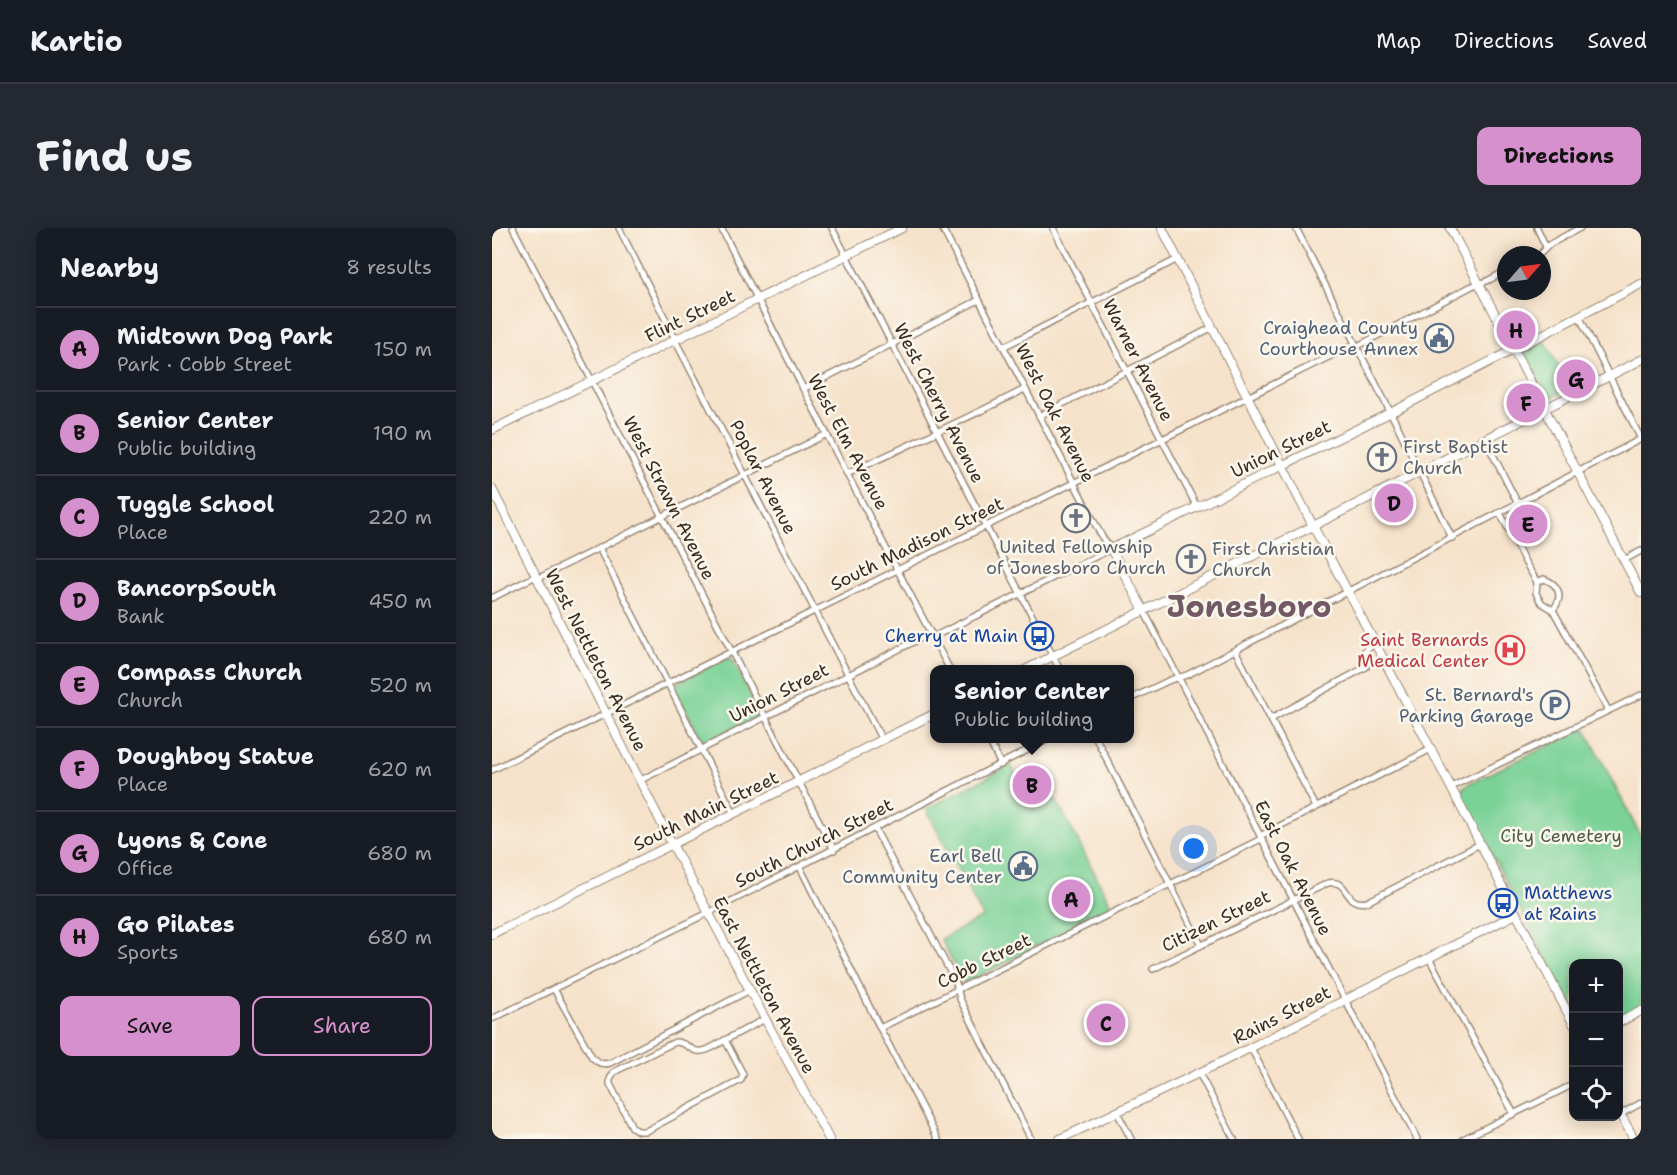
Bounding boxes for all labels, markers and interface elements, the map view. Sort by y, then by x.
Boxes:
text: Kartio [30,22,123,60]
text: Map [1376,27,1421,55]
text: Directions [1454,27,1554,55]
text: Saved [1587,27,1647,55]
button: Directions [1477,127,1641,185]
text: Find us [36,128,193,184]
north arrow [1497,246,1551,300]
text: Nearby [60,250,159,285]
text: 8 results [346,254,432,280]
street label: Flint Street [641,284,739,348]
street label: Warner Avenue [1097,295,1179,425]
pin: H [1496,308,1536,352]
place label: Craighead County Courthouse Annex [1259,316,1418,361]
street label: West Cherry Avenue [888,319,990,487]
text: Midtown Dog Park [117,322,333,351]
public building icon: Craighead County Courthouse Annex [1423,322,1455,354]
text: A [72,336,87,362]
text: 150 m [374,336,432,362]
street label: West Oak Avenue [1010,339,1100,487]
text: Park · Cobb Street [117,351,292,377]
pin: G [1556,356,1596,402]
street label: West Elm Avenue [802,370,894,514]
pin: F [1506,380,1546,426]
text: Senior Center [117,406,273,435]
street label: West Strawn Avenue [617,412,721,584]
street label: Union Street [1227,414,1335,484]
street label: Poplar Avenue [724,416,802,538]
text: B [73,420,86,446]
text: 190 m [373,420,432,446]
text: Public building [117,435,256,461]
place label: First Baptist Church [1403,435,1509,480]
church icon: First Baptist Church [1366,441,1398,473]
pin: D [1374,480,1414,526]
text: Tuggle School [117,490,274,519]
street label: South Madison Street [826,492,1008,596]
church icon: United Fellowship of Jonesboro Church [1060,502,1092,534]
pin: E [1508,502,1548,546]
text: C [73,504,86,530]
text: 220 m [368,504,432,530]
text: Place [117,519,168,545]
place label: United Fellowship of Jonesboro Church [986,535,1166,580]
place label: First Christian Church [1212,537,1334,582]
church icon: First Christian Church [1175,543,1207,575]
street label: West Nettleton Avenue [540,565,652,755]
text: BancorpSouth [117,574,277,603]
district label: Jonesboro [1167,586,1331,627]
text: D [72,588,87,614]
text: 450 m [368,588,432,614]
text: Bank [117,603,165,629]
bus stop icon: Cherry at Main [1023,620,1055,652]
place label: Cherry at Main [885,624,1018,648]
place label: Saint Bernards Medical Center [1357,628,1489,673]
hospital icon: Saint Bernards Medical Center [1494,634,1526,666]
text: Compass Church [117,658,302,687]
street label: Union Street [725,658,833,728]
popup [930,665,1134,743]
text: E [73,672,86,698]
text: 520 m [369,672,432,698]
text: Senior Center [954,677,1110,706]
place label: St. Bernard's Parking Garage [1399,683,1534,728]
text: Church [117,687,183,713]
parking icon: St. Bernard's Parking Garage [1539,689,1571,721]
text: Public building [954,706,1093,732]
text: Doughboy Statue [117,742,314,771]
text: F [74,756,85,782]
text: 620 m [368,756,432,782]
pin: B [1012,762,1052,808]
street label: South Main Street [629,765,783,857]
text: Place [117,771,168,797]
street label: South Church Street [731,793,897,893]
street label: East Oak Avenue [1249,796,1337,940]
park label: City Cemetery [1500,824,1622,848]
text: Lyons & Cone [117,826,267,855]
your location [1179,834,1208,863]
text: G [71,840,88,866]
text: 680 m [367,840,432,866]
place label: Earl Bell Community Center [842,844,1003,889]
public building icon: Earl Bell Community Center [1007,850,1039,882]
text: Office [117,855,173,881]
pin: A [1052,876,1090,922]
place label: Matthews at Rains [1524,881,1613,926]
street label: Citizen Street [1158,884,1275,958]
bus stop icon: Matthews at Rains [1487,887,1519,919]
street label: East Nettleton Avenue [707,892,821,1078]
text: Go Pilates [117,910,235,939]
text: H [72,924,87,950]
text: 680 m [367,924,432,950]
street label: Cobb Street [933,928,1035,994]
text: Sports [117,939,178,965]
map controls [1569,959,1623,1121]
button: + [1569,959,1623,1013]
street label: Rains Street [1229,980,1335,1050]
button: Save [60,996,240,1056]
button: Share [252,996,432,1056]
pin: C [1086,1000,1126,1046]
button: − [1569,1013,1623,1067]
button: locate [1569,1067,1623,1121]

